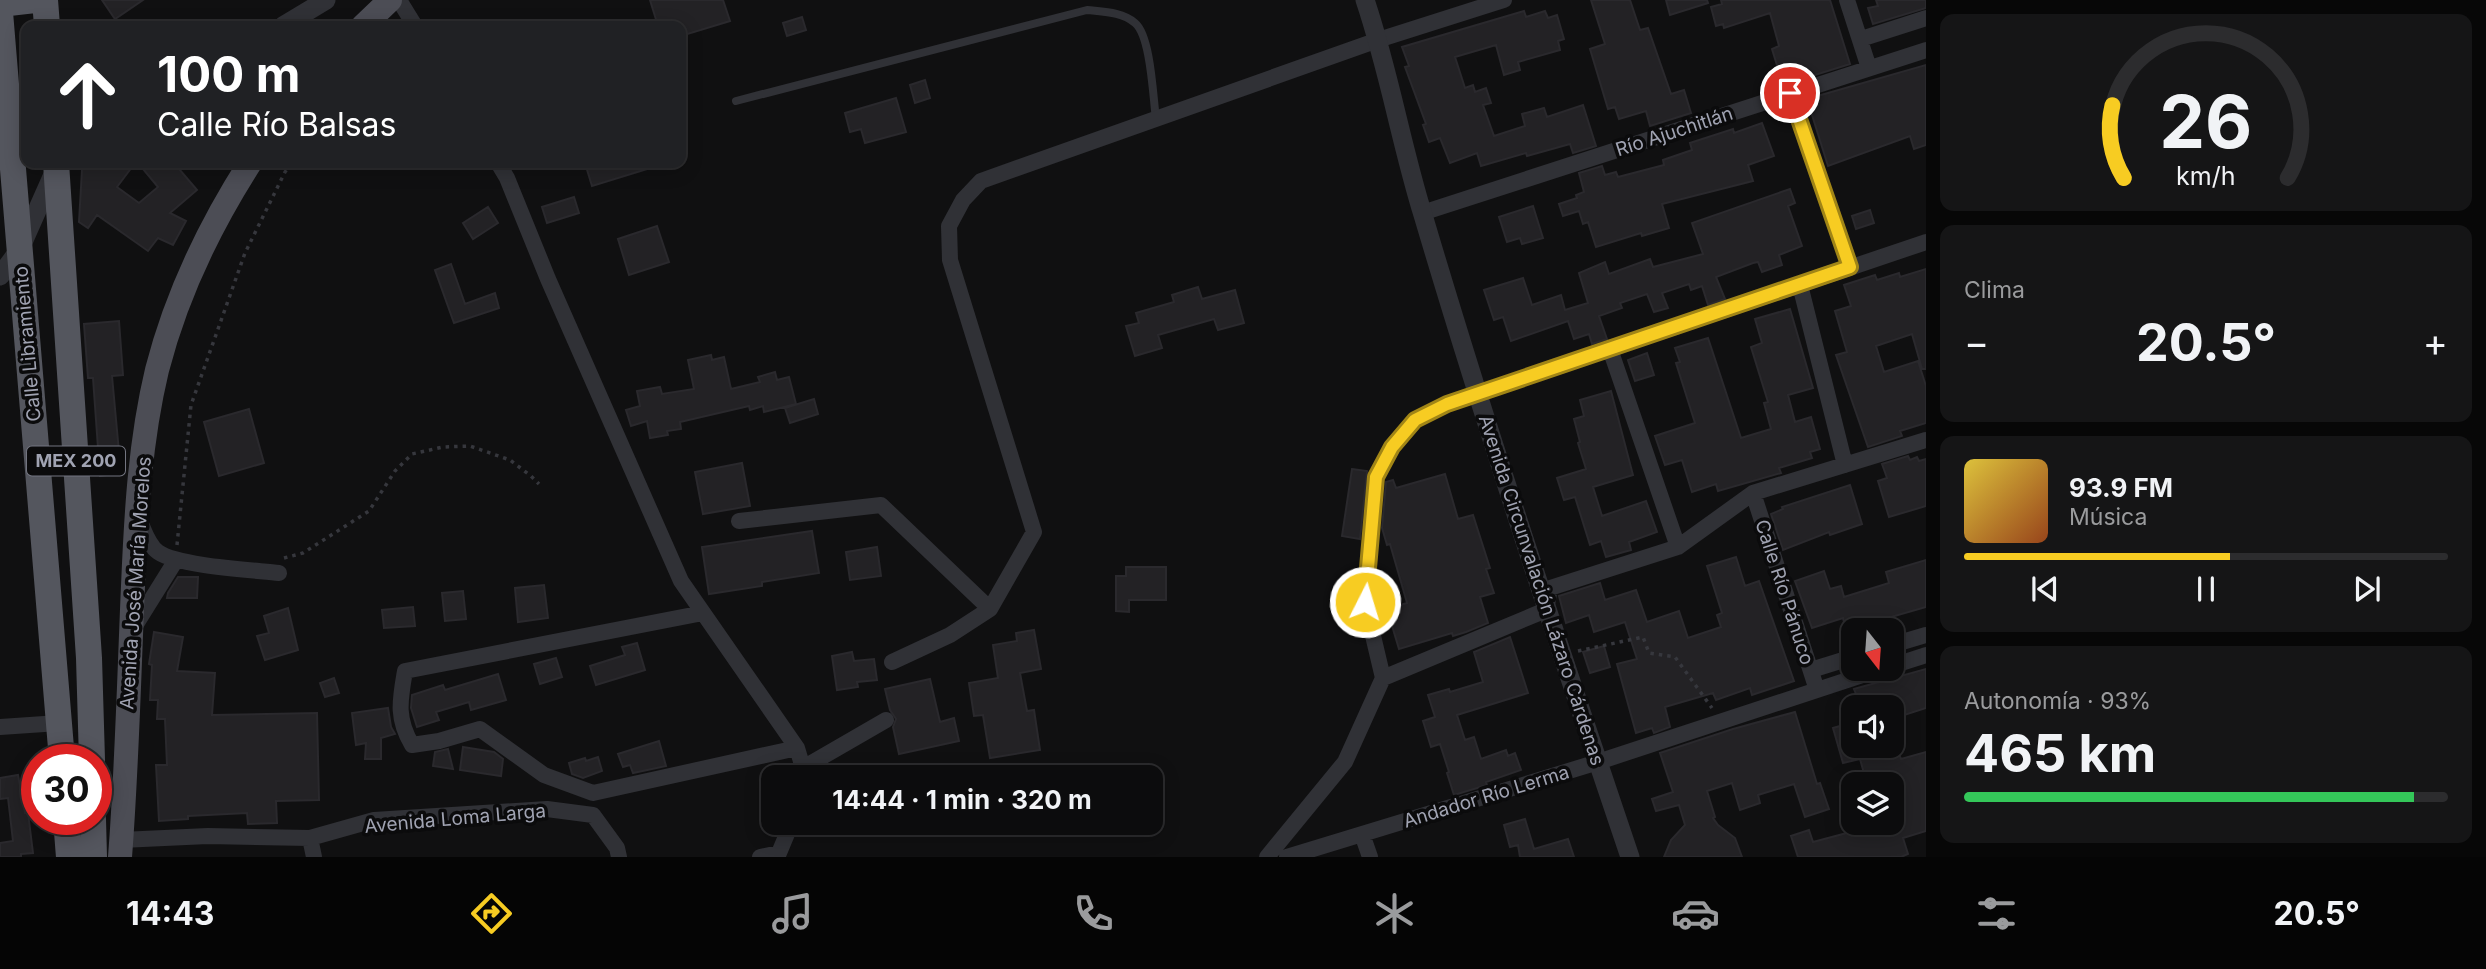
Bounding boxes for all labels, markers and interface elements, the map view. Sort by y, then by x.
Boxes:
text: 100 m [157,45,301,104]
icon: ahead [42,49,133,140]
pin [1760,63,1820,123]
icon: arrive [1771,74,1809,112]
text: 26 [2159,78,2253,167]
street label: Río Ajuchitlán [1613,102,1736,161]
text: Calle Río Balsas [157,105,396,144]
text: km/h [2176,161,2236,191]
street label: Calle Libramiento [9,265,46,423]
text: Clima [1964,276,2025,304]
text: 20.5° [2136,311,2276,374]
text: − [1964,319,1989,365]
text: + [2423,319,2448,365]
street label: Avenida Circunvalación Lázaro Cárdenas [1474,412,1609,768]
road number: MEX 200 [27,447,125,476]
street label: Avenida José María Morelos [115,456,156,710]
text: 93.9 FM [2069,472,2173,503]
text: Música [2069,503,2147,531]
street label: Calle Río Pánuco [1750,517,1819,668]
position arrow [1328,565,1402,639]
icon: previous [2026,570,2064,608]
icon: pause [2187,570,2225,608]
icon: next [2348,570,2386,608]
north arrow [1841,618,1904,681]
map controls [1841,618,1904,835]
text: Autonomía · 93% [1964,687,2151,715]
button: sound [1841,695,1904,758]
text: 465 km [1964,722,2156,785]
speed limit sign: 30 [21,744,112,835]
street label: Andador Río Lerma [1400,760,1572,833]
button: layers [1841,772,1904,835]
text: 14:44 · 1 min · 320 m [832,784,1092,815]
street label: Avenida Loma Larga [363,799,547,838]
icon: directions [467,889,516,938]
icon: music [768,889,817,938]
icon: phone [1069,889,1118,938]
icon: climate [1370,889,1419,938]
icon: car [1671,889,1720,938]
icon: filters [1972,889,2021,938]
text: 14:43 [126,894,215,933]
text: 20.5° [2274,894,2360,933]

